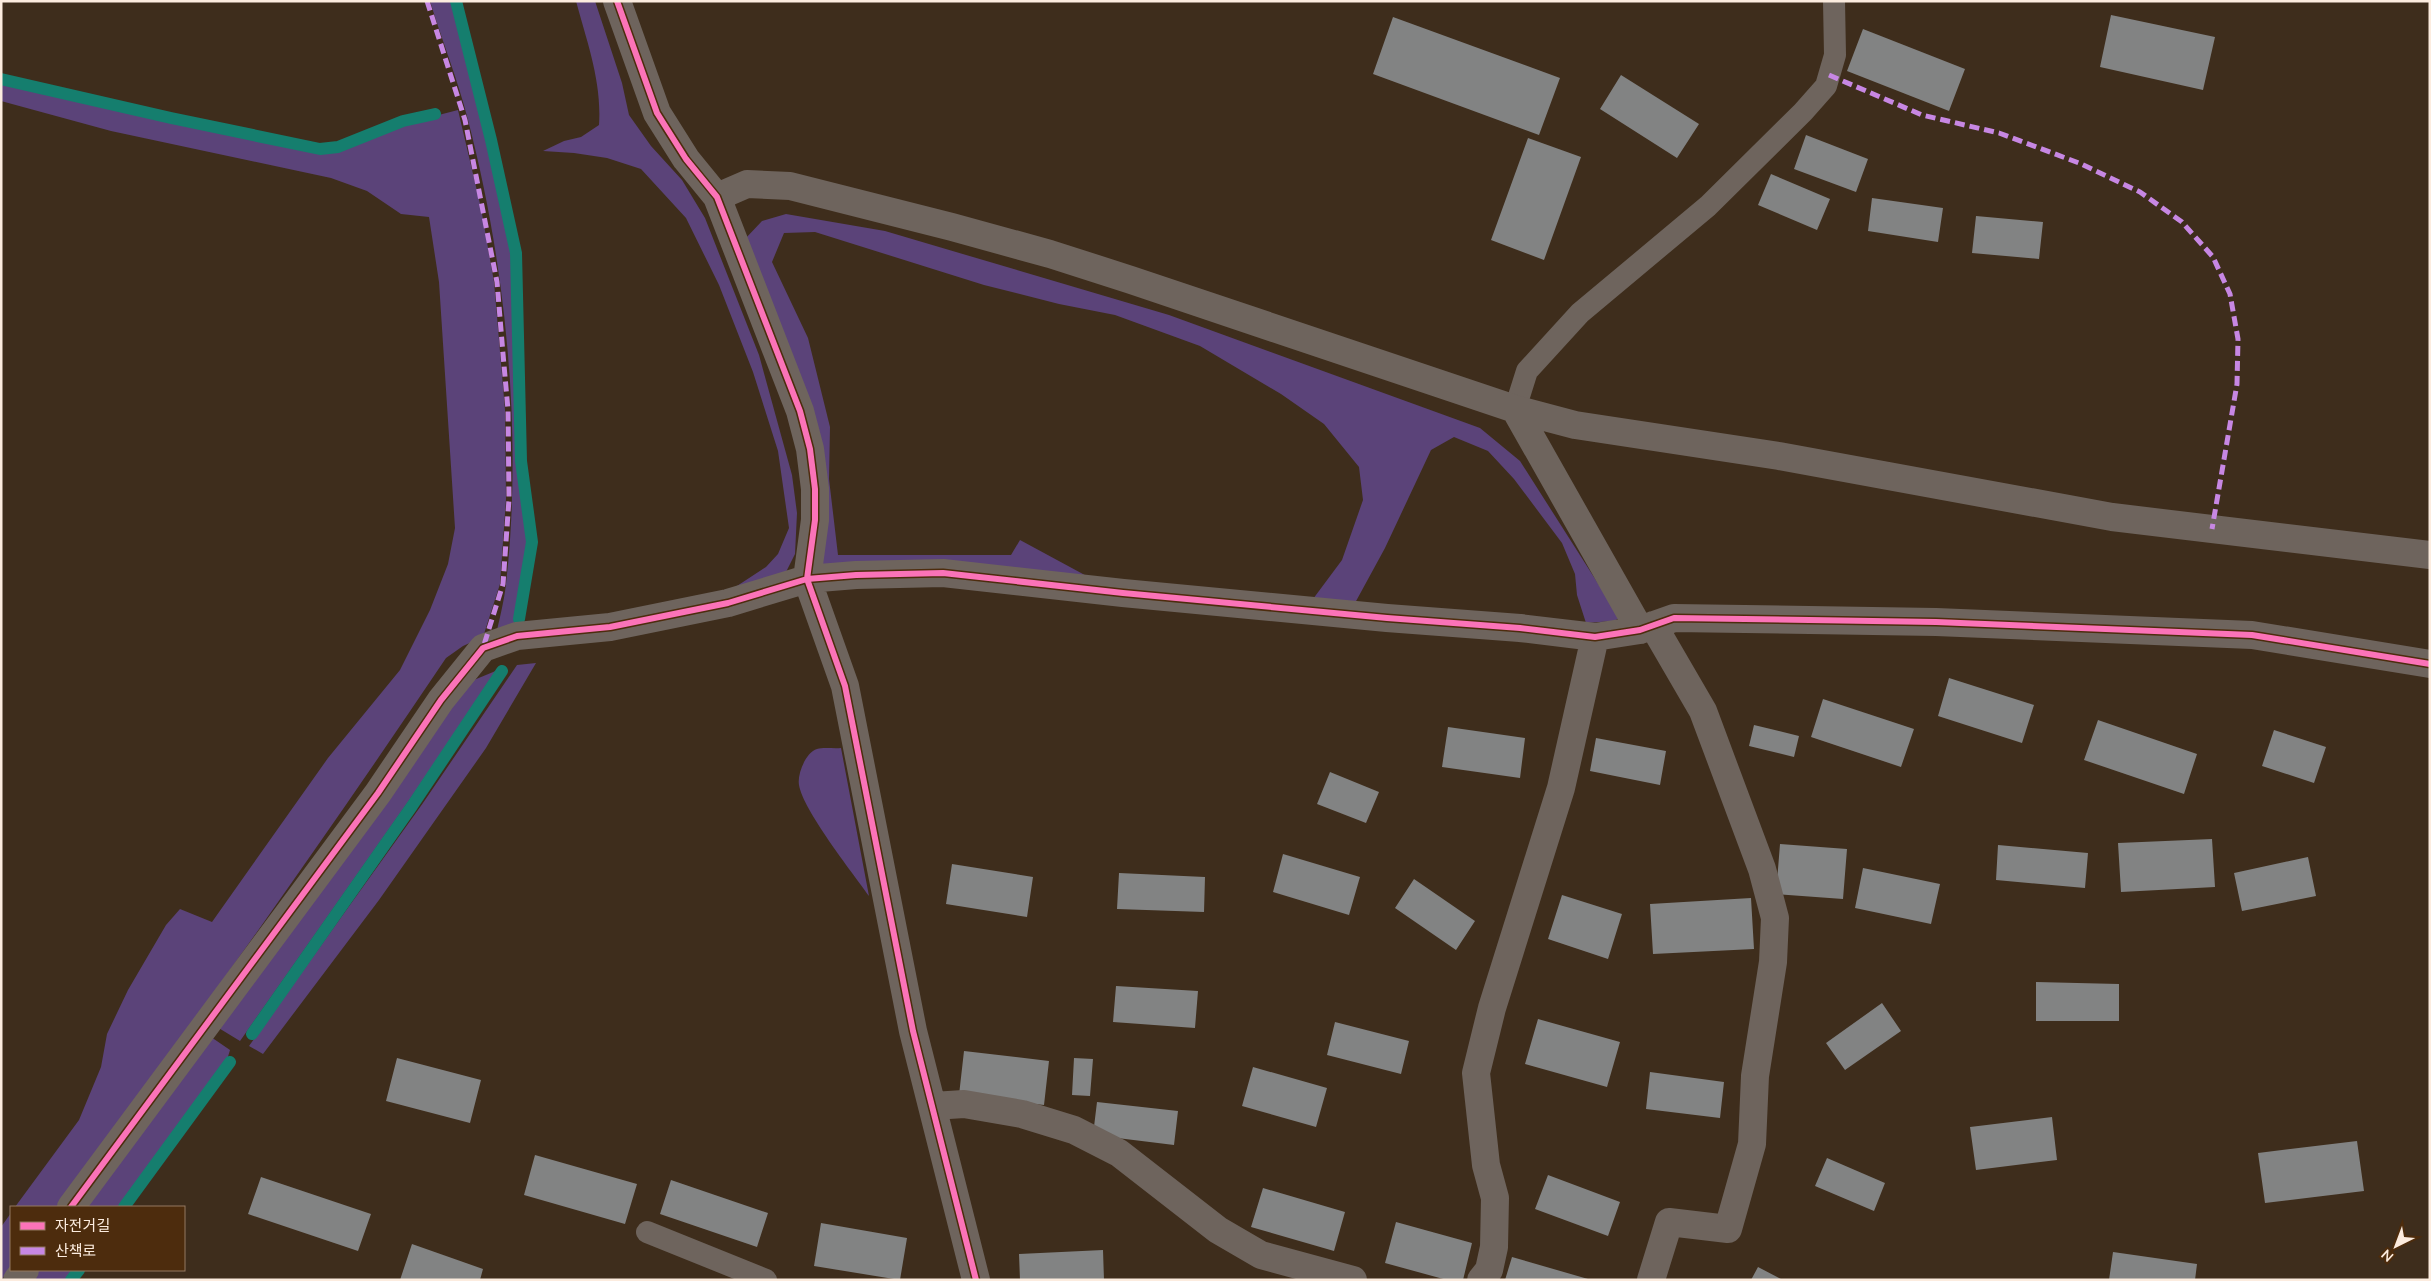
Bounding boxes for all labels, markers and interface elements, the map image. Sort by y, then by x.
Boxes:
legend [10,1206,185,1271]
text: 자전거길 [55,1216,110,1236]
north arrow [2371,1221,2421,1271]
text: 산책로 [55,1241,96,1261]
text: N [2377,1245,2398,1266]

